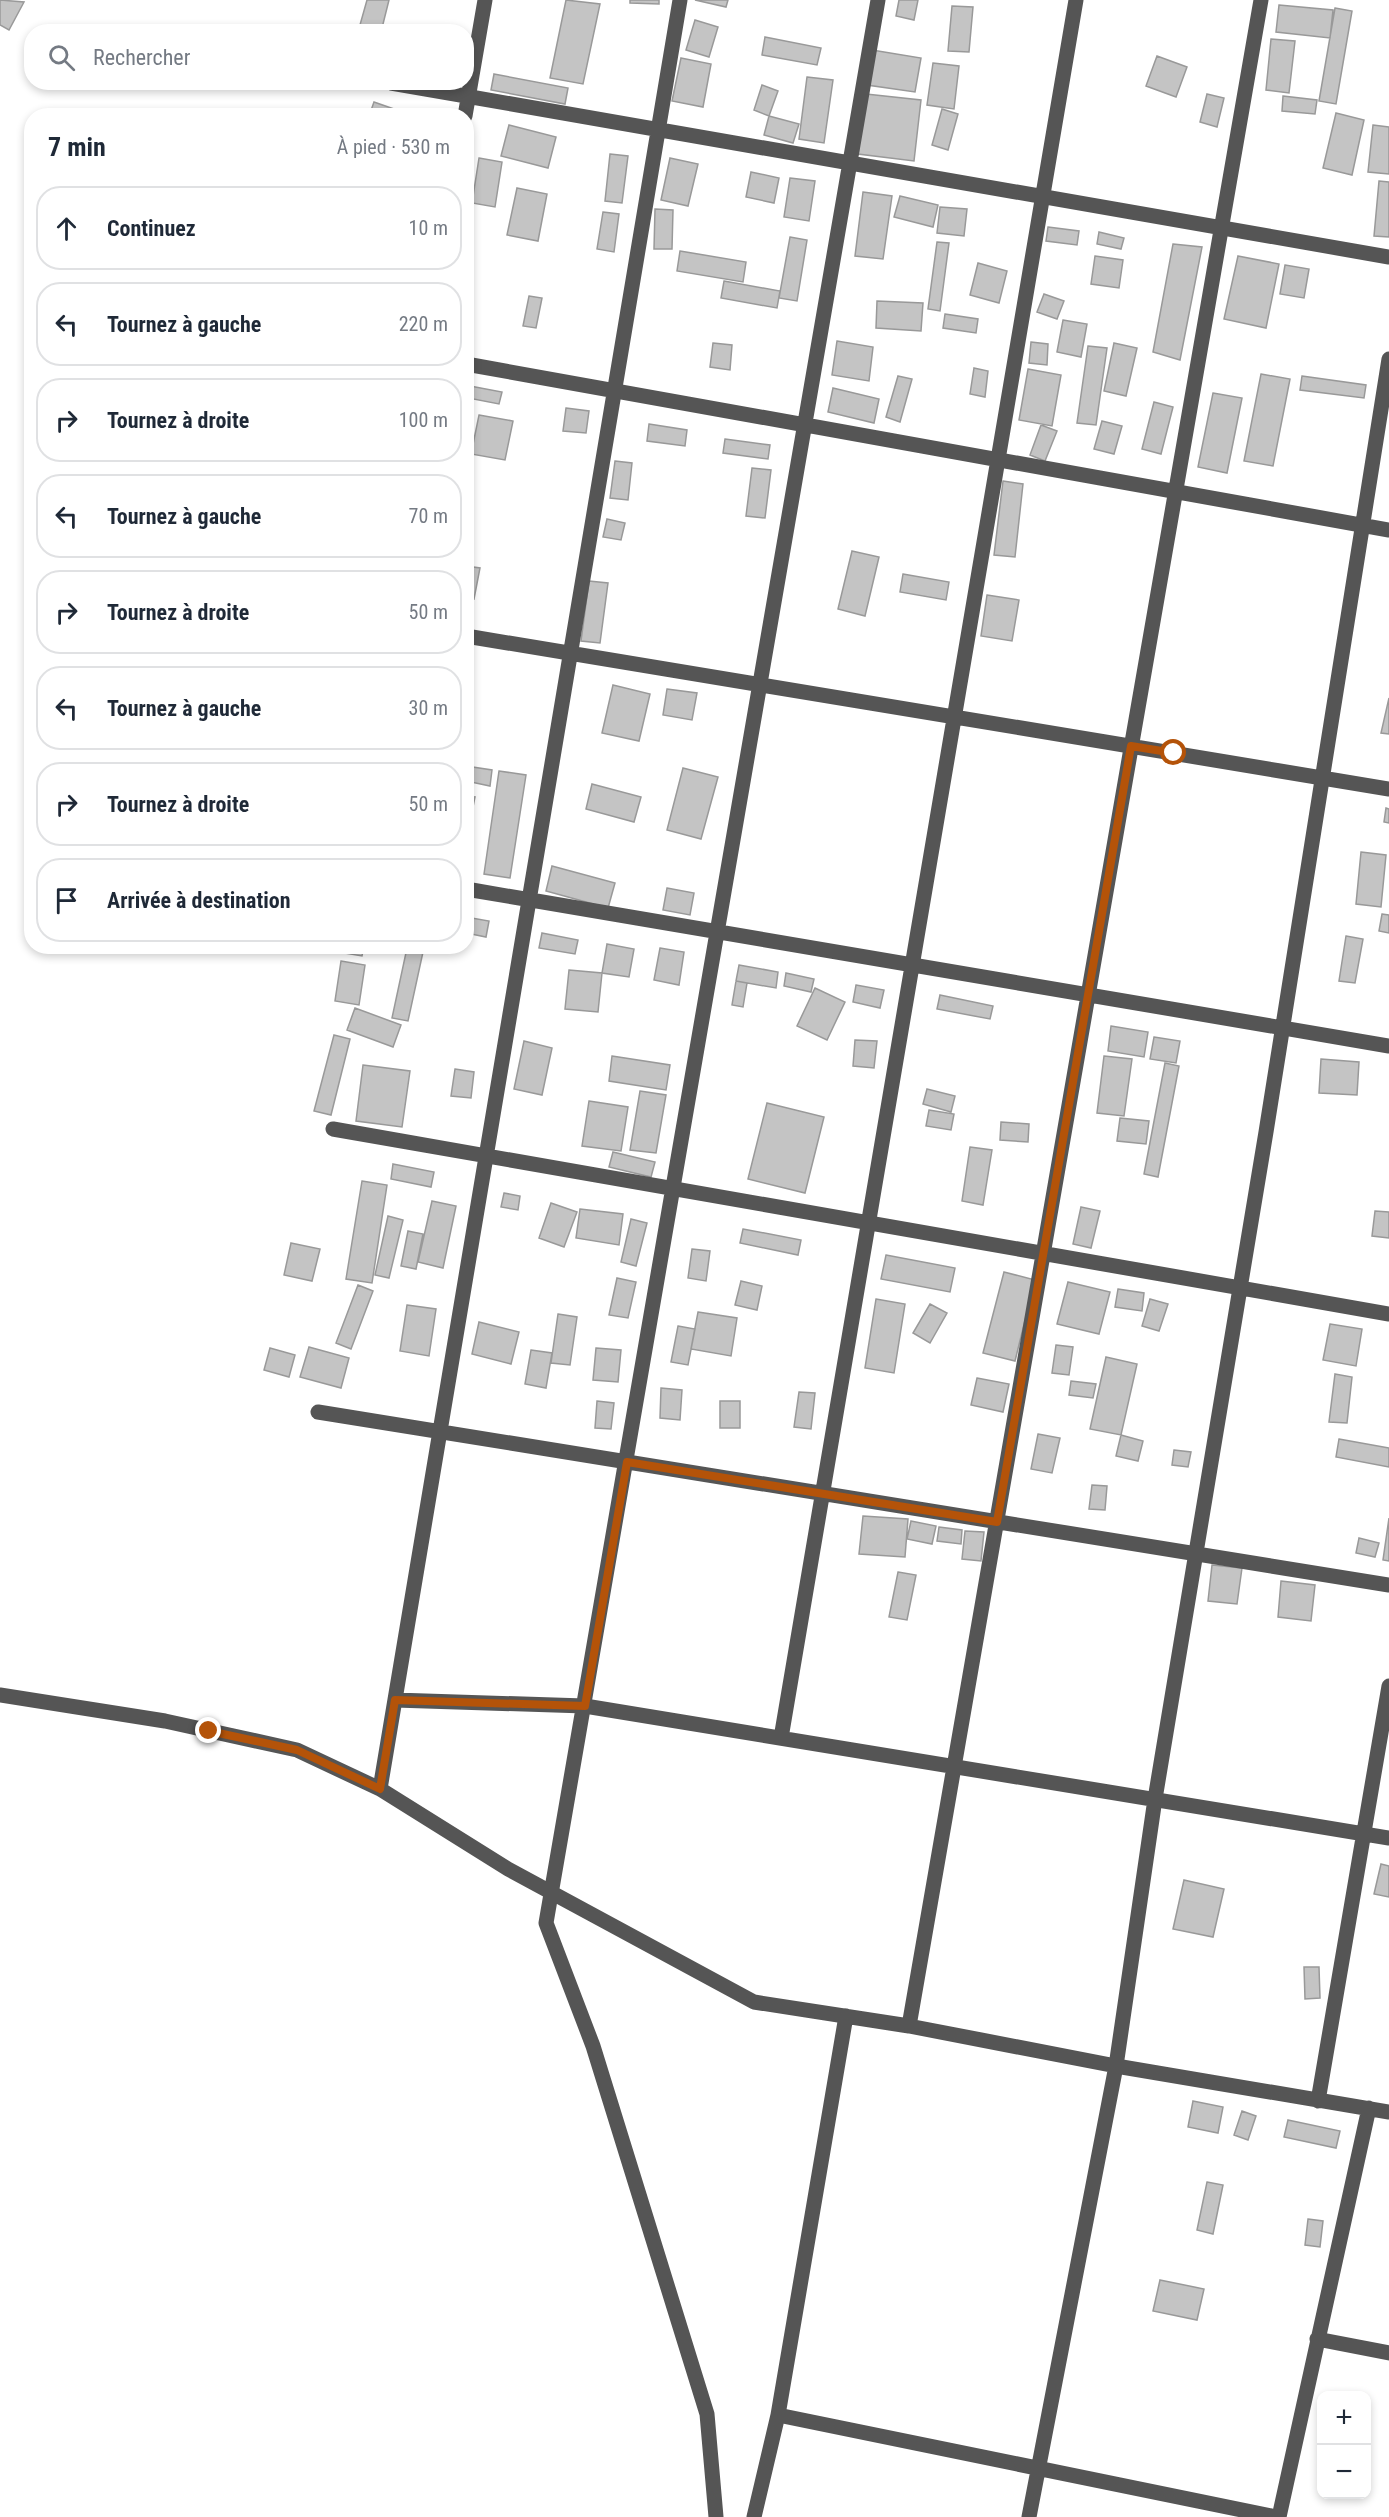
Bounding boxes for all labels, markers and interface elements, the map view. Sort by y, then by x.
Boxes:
search box [24,24,474,90]
icon: search [45,41,78,74]
text: Rechercher [93,45,190,70]
text: 7 min [48,132,106,162]
text: À pied · 530 m [337,135,450,159]
icon: ahead [50,212,83,245]
text: Continuez [107,216,196,241]
text: 10 m [409,216,448,240]
icon: left [50,308,83,341]
text: Tournez à gauche [107,312,261,337]
text: 220 m [399,312,448,336]
icon: right [50,404,83,437]
text: Tournez à droite [107,408,249,433]
text: 100 m [399,408,448,432]
icon: left [50,500,83,533]
text: Tournez à gauche [107,504,261,529]
text: 70 m [409,504,448,528]
icon: right [50,596,83,629]
text: Tournez à droite [107,600,249,625]
text: 50 m [409,600,448,624]
icon: left [50,692,83,725]
text: Tournez à gauche [107,696,261,721]
text: 30 m [409,696,448,720]
route start [1160,739,1186,765]
icon: right [50,788,83,821]
text: Tournez à droite [107,792,249,817]
text: 50 m [409,792,448,816]
icon: arrive [50,884,83,917]
text: Arrivée à destination [107,888,291,913]
route end [195,1717,221,1743]
map controls [1317,2391,1371,2499]
button: + [1317,2391,1371,2445]
button: − [1317,2445,1371,2499]

